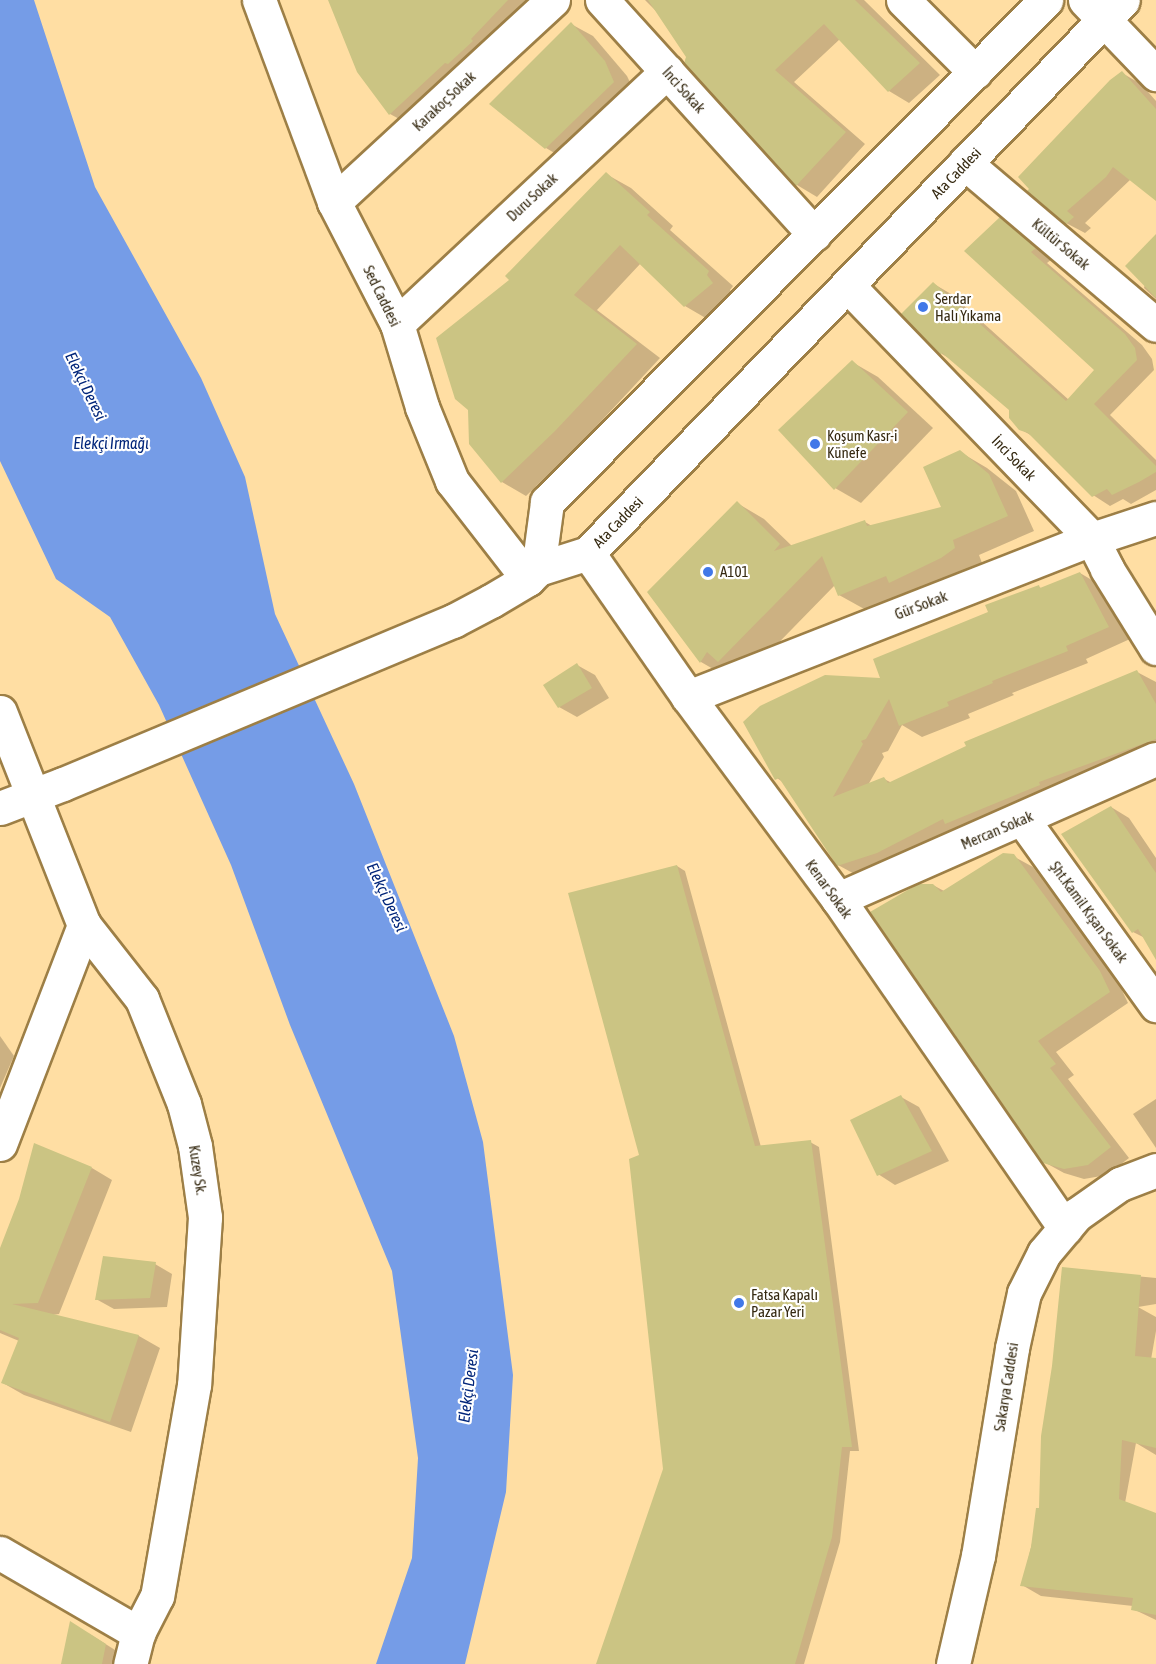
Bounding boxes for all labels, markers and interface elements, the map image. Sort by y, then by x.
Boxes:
street label: İnci Sokak [659,63,709,117]
street label: Karakoç Sokak [409,67,479,135]
street label: Ata Caddesi [927,144,985,202]
street label: Duru Sokak [503,169,561,225]
street label: Kültür Sokak [1028,215,1094,273]
street label: Sed Caddesi [360,263,404,329]
place label: Serdar Halı Yıkama [935,289,1001,324]
marker: Serdar Halı Yıkama [916,300,930,314]
water label: Elekçi Deresi [61,349,111,423]
place label: Koşum Kasr-i Künefe [827,426,897,461]
street label: İnci Sokak [988,432,1040,484]
water label: Elekçi Irmağı [73,433,149,453]
marker: Koşum Kasr-i Künefe [808,437,822,451]
street label: Ata Caddesi [589,493,647,551]
place label: A101 [720,563,748,581]
marker: A101 [701,565,715,579]
street label: Gür Sokak [892,587,950,623]
street label: Mercan Sokak [958,807,1036,853]
street label: Kenar Sokak [802,856,856,922]
street label: Şht.Kamil Kışan Sokak [1046,858,1132,966]
water label: Elekçi Deresi [363,860,411,934]
street label: Kuzey Sk. [185,1144,211,1196]
place label: Fatsa Kapalı Pazar Yeri [751,1285,818,1320]
marker: Fatsa Kapalı Pazar Yeri [732,1296,746,1310]
street label: Sakarya Caddesi [990,1341,1022,1433]
water label: Elekçi Deresi [454,1348,482,1424]

